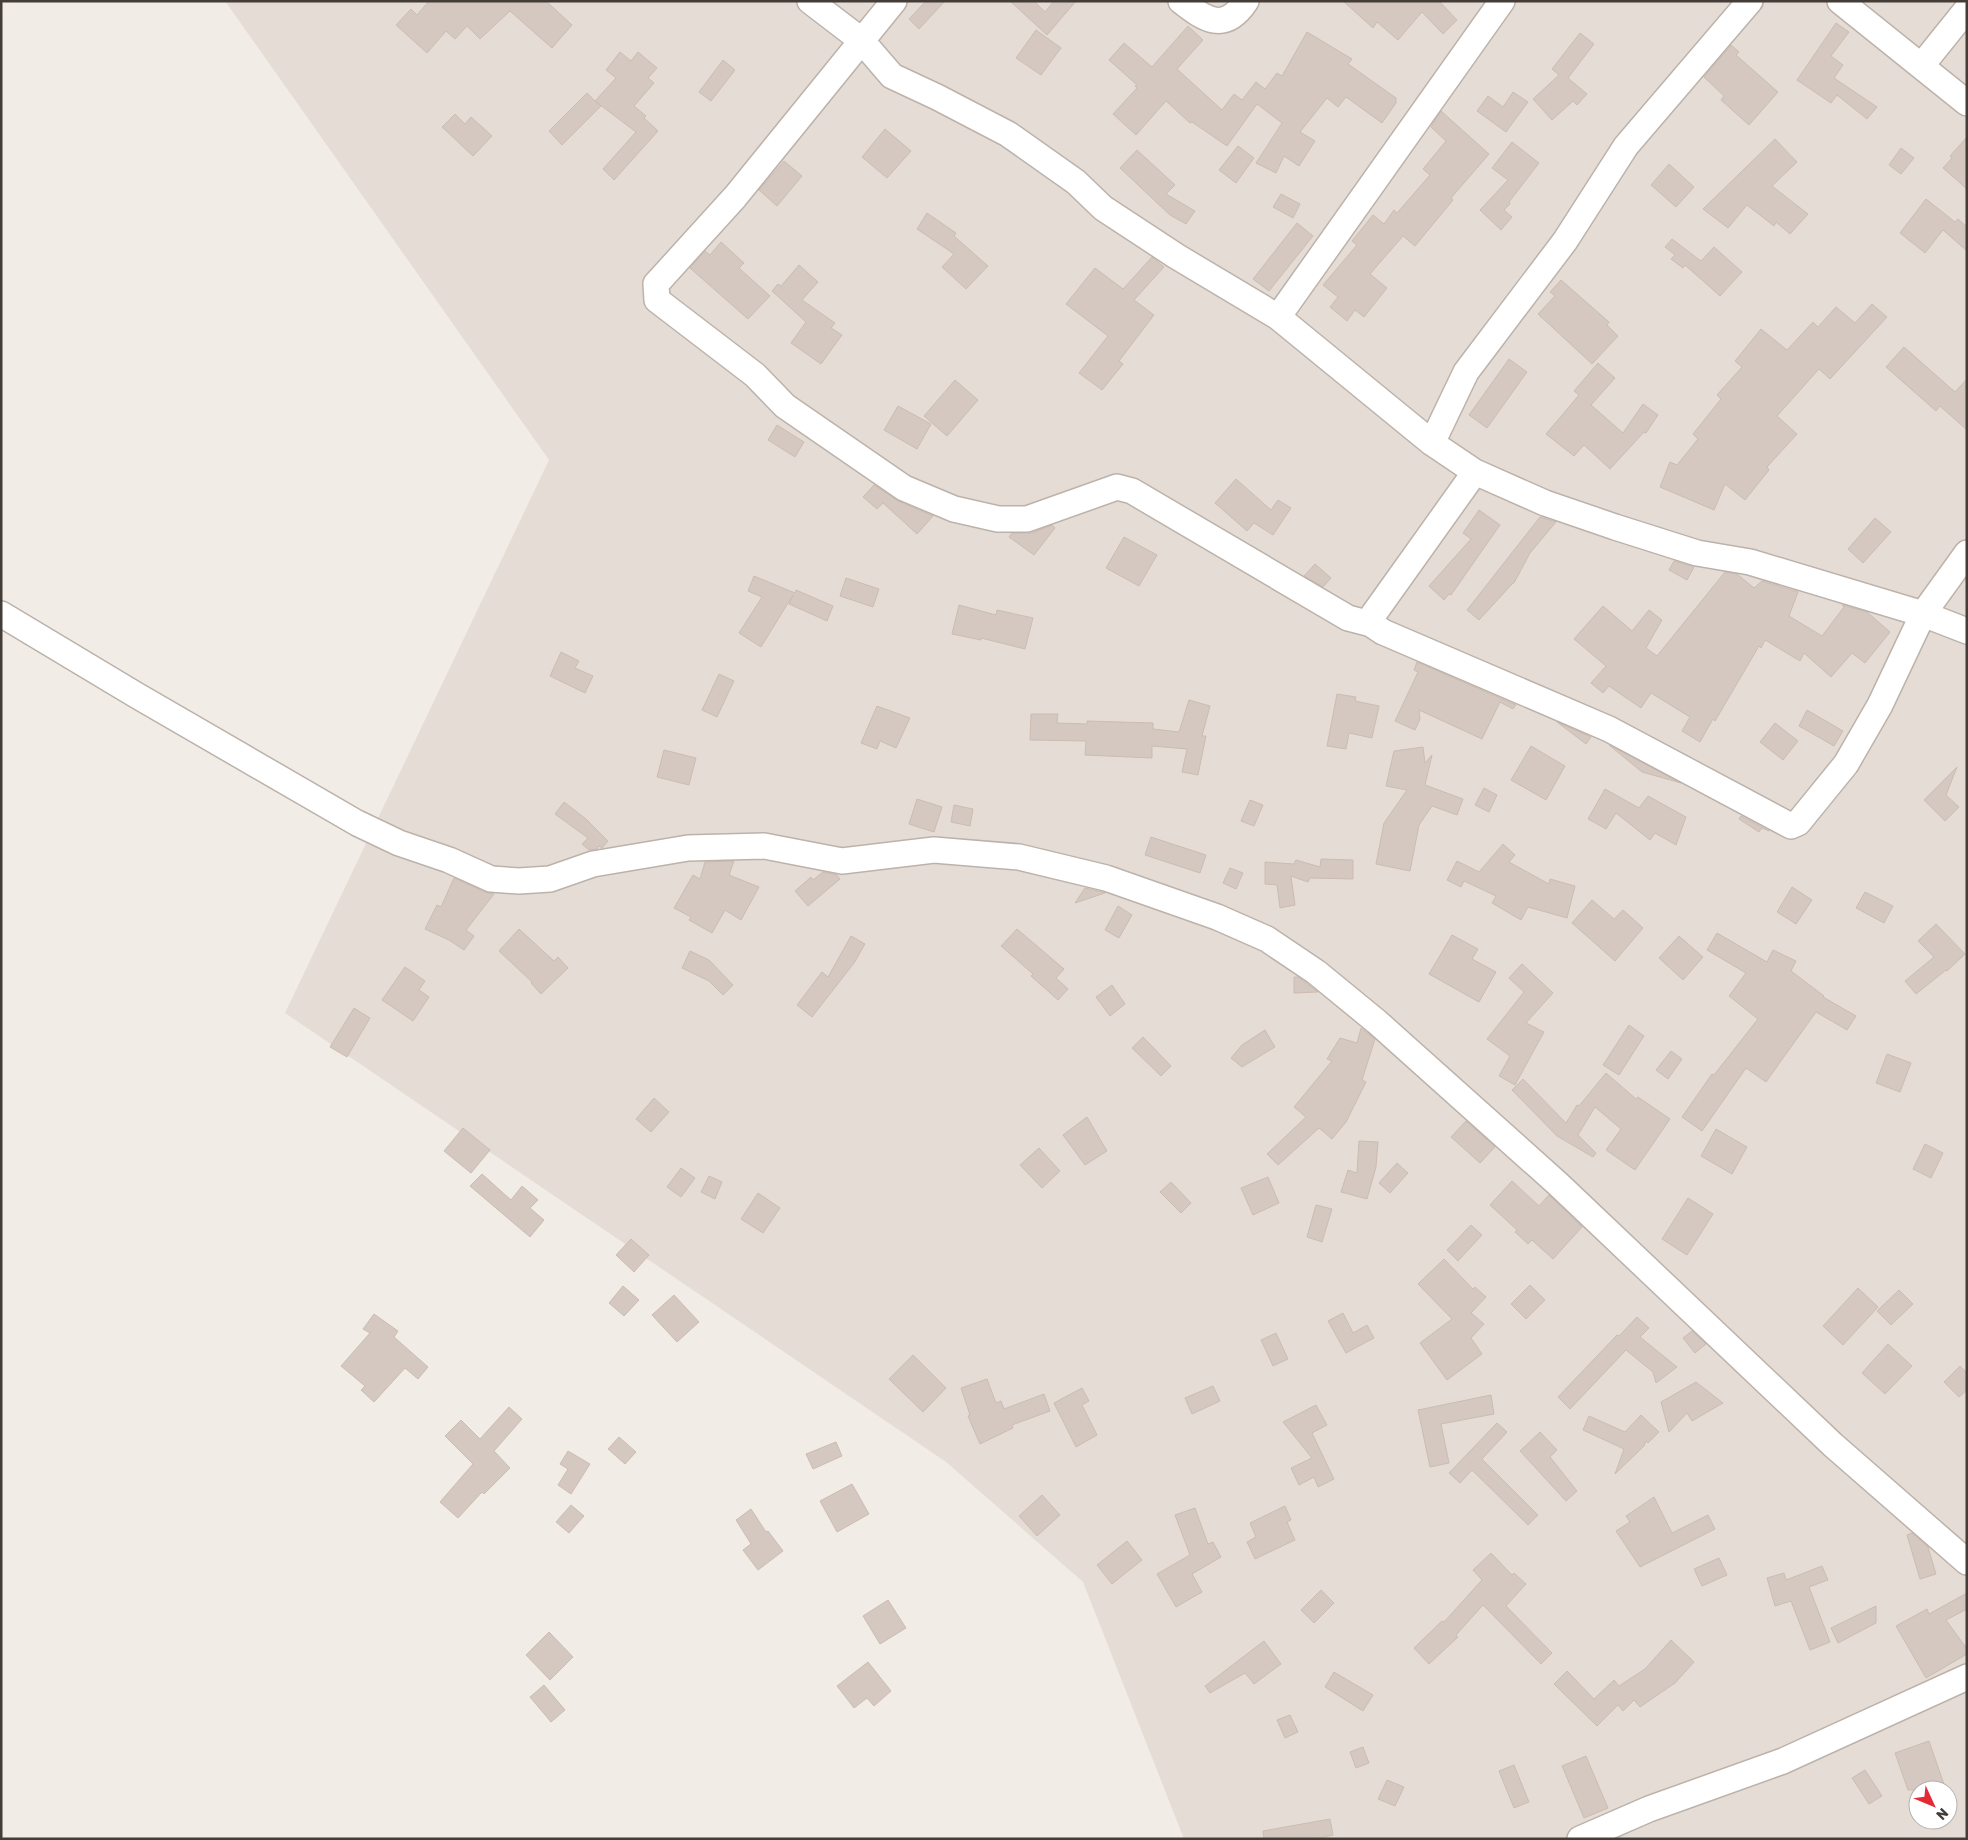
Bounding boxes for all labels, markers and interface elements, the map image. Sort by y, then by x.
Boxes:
north arrow [1908,1780,1958,1830]
text: N [1932,1804,1952,1823]

